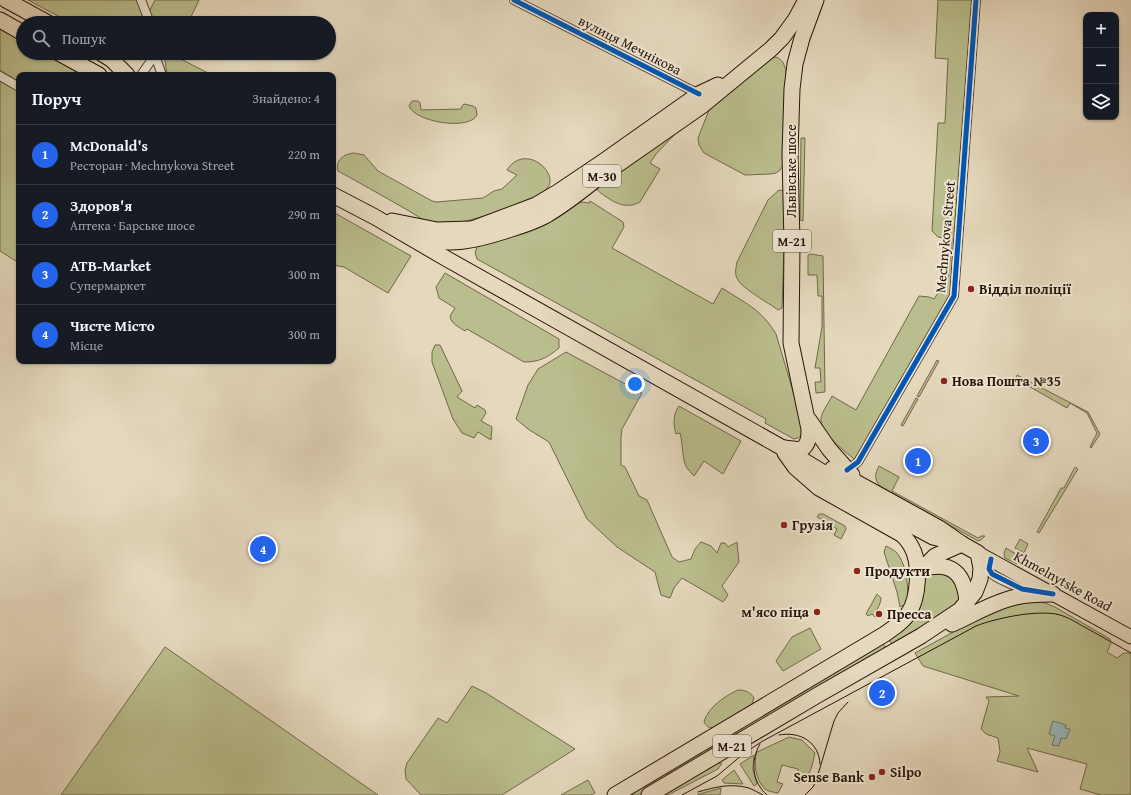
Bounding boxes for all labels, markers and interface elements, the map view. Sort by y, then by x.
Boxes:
street label: вулиця Мечнікова [575,10,685,80]
map controls [1083,12,1119,120]
button: + [1083,12,1119,48]
search box [16,16,336,60]
icon: search [30,27,52,49]
text: Пошук [62,28,106,49]
button: − [1083,48,1119,84]
button: layers [1083,84,1119,120]
text: Поруч [32,86,81,111]
text: Знайдено: 4 [252,89,320,108]
street label: Львівське шосе [781,124,801,218]
text: McDonald's [70,135,148,156]
text: 1 [42,145,48,164]
text: 220 m [288,145,320,164]
text: Ресторан · Mechnykova Street [70,156,235,175]
road number: М-30 [583,165,621,187]
street label: Mechnykova Street [930,180,960,294]
text: Здоров'я [70,195,132,216]
text: 2 [42,205,48,224]
text: 290 m [288,205,320,224]
text: Аптека · Барське шосе [70,216,195,235]
road number: М-21 [773,230,811,252]
text: ATB-Market [70,255,151,276]
text: 3 [42,265,48,284]
text: 300 m [288,265,320,284]
text: Супермаркет [70,276,146,295]
place label: Відділ поліції [979,279,1071,299]
marker: Відділ поліції [966,284,976,294]
text: Чисте Місто [70,315,155,336]
text: 4 [42,325,48,344]
text: 300 m [288,325,320,344]
text: Місце [70,336,103,355]
place label: Нова Пошта №35 [952,371,1061,391]
your location [625,374,645,394]
marker: Нова Пошта №35 [939,376,949,386]
pin: 3 [1023,426,1049,456]
pin: 1 [905,446,931,476]
place label: Грузія [792,515,834,535]
marker: Грузія [779,520,789,530]
pin: 4 [250,534,276,564]
street label: Khmelnytske Road [1010,546,1116,616]
place label: Продукти [865,561,930,581]
marker: Продукти [852,566,862,576]
place label: м'ясо піца [741,602,810,622]
place label: Пресса [887,604,932,624]
marker: м'ясо піца [812,607,822,617]
marker: Пресса [874,609,884,619]
pin: 2 [869,678,895,708]
road number: М-21 [713,735,751,757]
place label: Silpo [890,762,922,782]
place label: Sense Bank [793,767,865,787]
marker: Silpo [877,767,887,777]
marker: Sense Bank [867,772,877,782]

